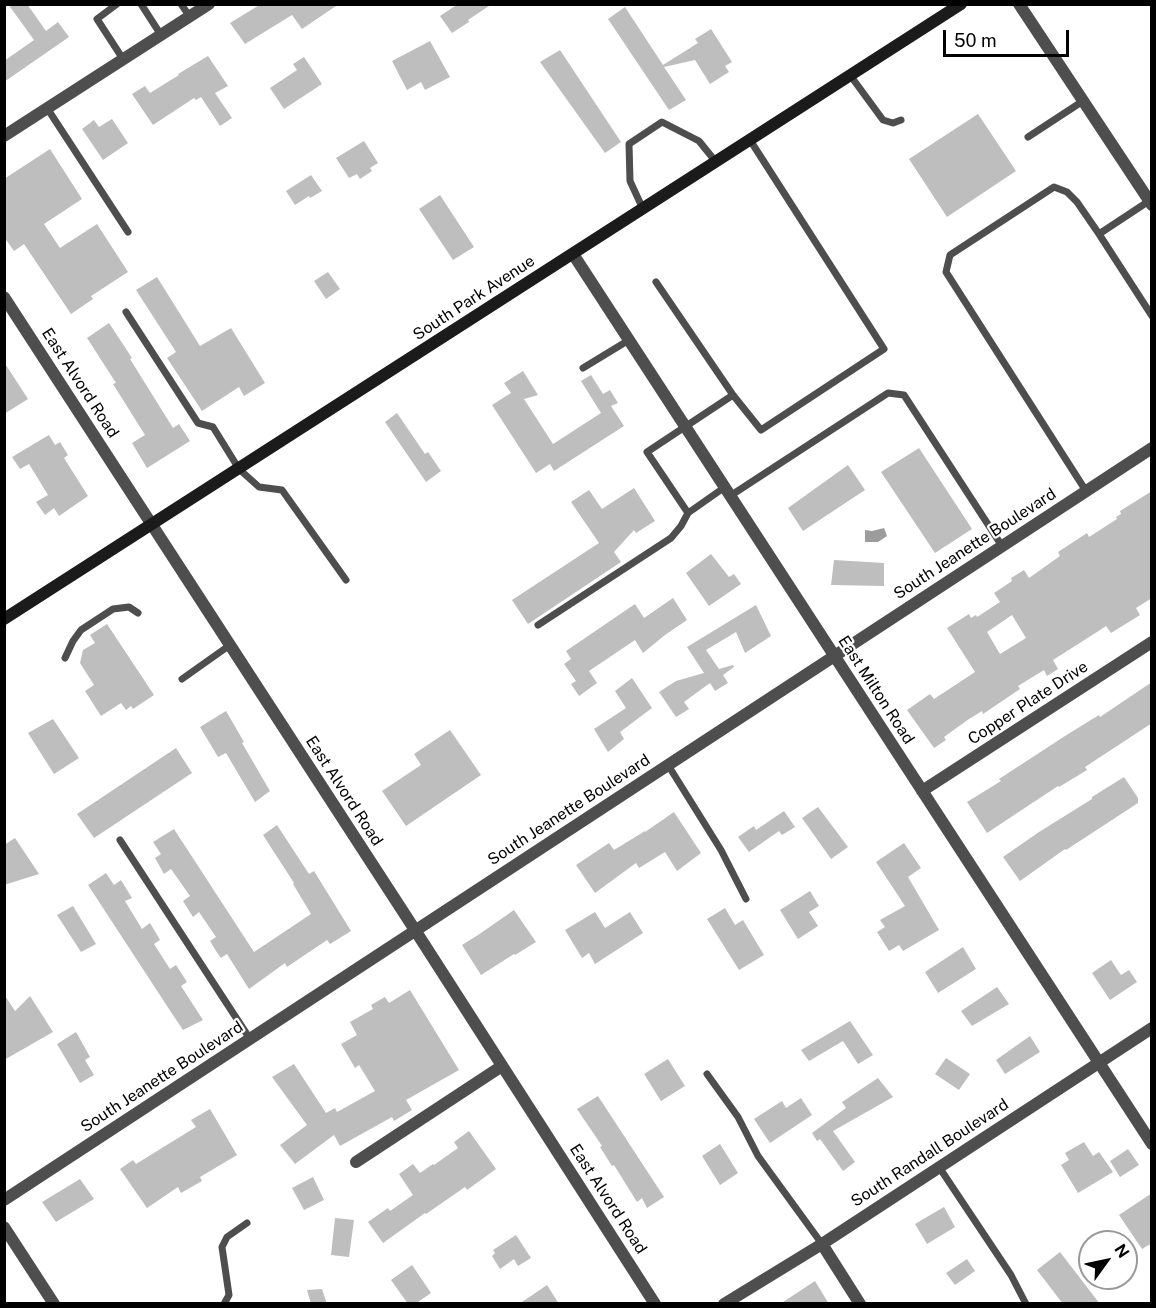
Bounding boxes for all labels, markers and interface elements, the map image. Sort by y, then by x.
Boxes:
scale bar [946,18,1072,56]
text: 50 m [954,30,997,51]
street label: South Park Avenue [410,251,538,345]
street label: East Alvord Road [37,325,123,441]
street label: South Jeanette Boulevard [890,484,1060,604]
street label: East Milton Road [834,632,918,748]
street label: Copper Plate Drive [964,657,1092,749]
street label: East Alvord Road [301,733,387,849]
street label: South Jeanette Boulevard [484,750,654,870]
street label: South Jeanette Boulevard [77,1017,247,1137]
street label: South Randall Boulevard [848,1095,1012,1211]
street label: East Alvord Road [565,1141,651,1257]
north arrow [1078,1230,1138,1290]
text: N [1110,1241,1133,1261]

